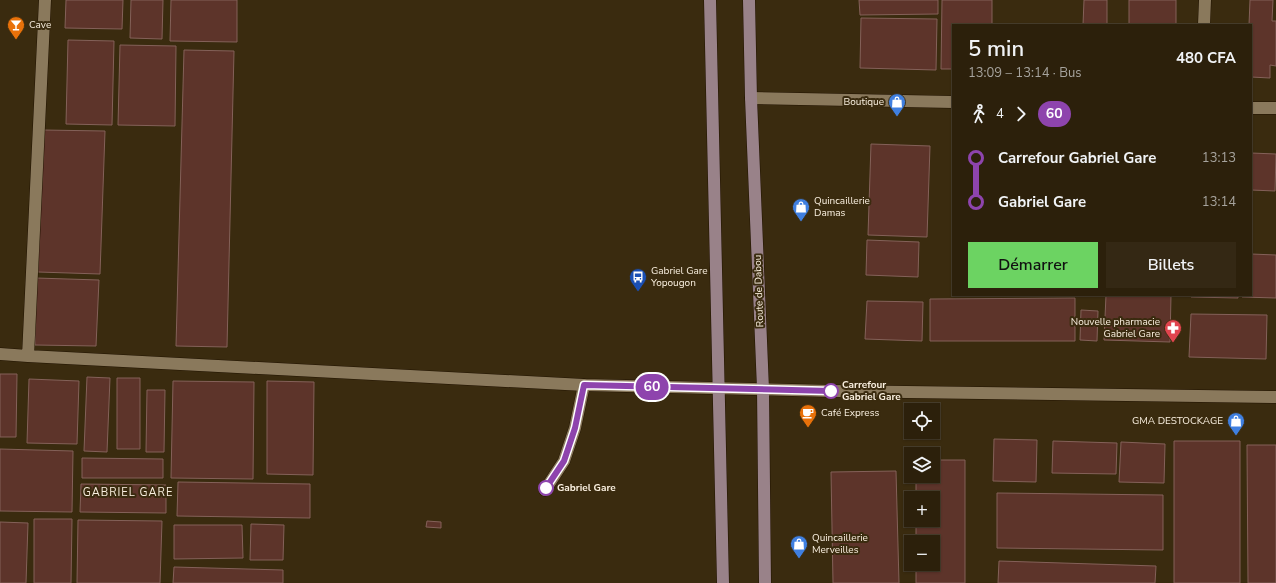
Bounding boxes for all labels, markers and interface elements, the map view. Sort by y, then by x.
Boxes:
bar icon: Cave [6,15,26,40]
place label: Cave [29,18,51,32]
text: 5 min [968,34,1024,64]
text: 480 CFA [1176,48,1236,68]
text: 13:09 – 13:14 · Bus [968,64,1082,82]
shop icon: Boutique [887,92,907,117]
place label: Boutique [843,95,884,109]
icon: walk [968,103,990,125]
icon: forward [1010,103,1032,125]
text: 60 [1046,104,1063,123]
text: 4 [996,105,1004,123]
text: Carrefour Gabriel Gare [998,148,1156,168]
text: 13:13 [1202,149,1236,167]
text: Gabriel Gare [998,192,1086,212]
text: 13:14 [1202,193,1236,211]
place label: Quincaillerie Damas [814,194,870,220]
shop icon: Quincaillerie Damas [791,197,811,222]
button: Démarrer [968,242,1098,288]
button: Billets [1106,242,1236,288]
street label: Route de Dabou [751,255,767,327]
place label: Gabriel Gare Yopougon [650,264,708,290]
bus stop icon: Gabriel Gare Yopougon [628,267,648,292]
place label: Nouvelle pharmacie Gabriel Gare [1071,315,1160,341]
pharmacy icon: Nouvelle pharmacie Gabriel Gare [1163,318,1183,343]
line badge: 60 [634,374,670,400]
text: 60 [644,377,660,396]
place label: Carrefour Gabriel Gare [842,378,901,404]
marker: Carrefour Gabriel Gare [823,383,839,399]
cafe icon: Café Express [798,403,818,428]
map controls [904,403,940,571]
button: locate [904,403,940,439]
place label: Café Express [821,406,880,420]
shop icon: GMA DESTOCKAGE [1226,411,1246,436]
place label: GMA DESTOCKAGE [1132,414,1223,428]
button: layers [904,447,940,483]
marker: Gabriel Gare [538,480,554,496]
place label: Gabriel Gare [557,481,616,495]
district label: GABRIEL GARE [83,485,173,500]
button: + [904,491,940,527]
place label: Quincaillerie Merveilles [812,531,868,557]
shop icon: Quincaillerie Merveilles [789,534,809,559]
button: − [904,535,940,571]

